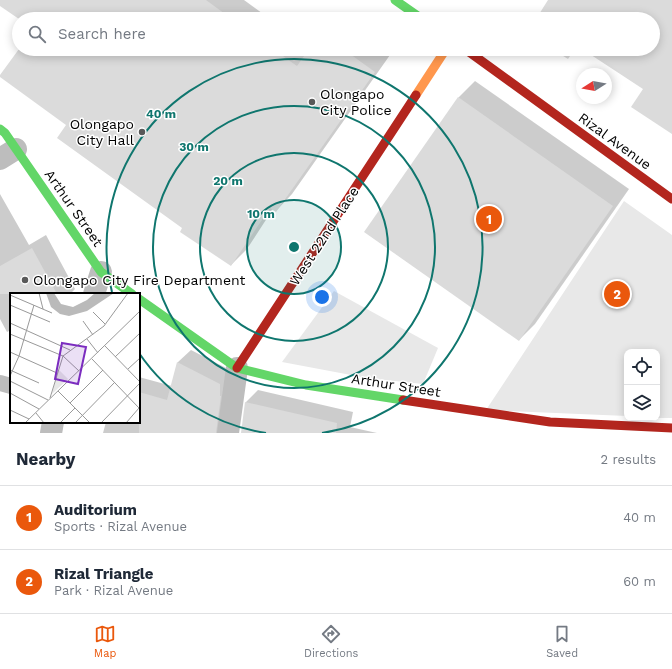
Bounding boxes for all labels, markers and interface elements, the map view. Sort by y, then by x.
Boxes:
search box [12,12,660,56]
icon: search [26,23,48,45]
text: Search here [58,25,146,43]
north arrow [576,68,612,104]
place label: Olongapo City Police [320,86,392,118]
marker: Olongapo City Police [307,97,317,107]
text: 40 m [146,107,176,121]
street label: Rizal Avenue [576,109,654,173]
place label: Olongapo City Hall [70,116,135,148]
marker: Olongapo City Hall [137,127,147,137]
text: 30 m [179,140,209,154]
street label: Arthur Street [42,167,106,250]
text: 20 m [213,174,243,188]
street label: West 22nd Place [286,184,362,288]
pin: 1 [476,204,502,234]
text: 10 m [247,207,275,221]
centre of rings [287,240,301,254]
place label: Olongapo City Fire Department [33,272,246,288]
marker: Olongapo City Fire Department [20,275,30,285]
pin: 2 [604,279,630,309]
your location [312,287,332,307]
inset map [10,293,140,423]
map controls [624,349,660,421]
button: locate [624,349,660,385]
street label: Arthur Street [350,370,442,400]
button: layers [624,385,660,421]
text: Nearby [16,449,75,469]
text: 2 results [601,452,656,467]
text: Auditorium [54,501,137,519]
text: 1 [26,510,32,525]
text: 40 m [623,510,656,525]
text: Sports · Rizal Avenue [54,519,187,534]
text: Rizal Triangle [54,565,153,583]
text: 2 [25,574,33,589]
text: 60 m [623,574,656,589]
text: Park · Rizal Avenue [54,583,173,598]
tab: Map [94,623,116,660]
tab: Directions [304,623,358,660]
tab: Saved [546,623,578,660]

